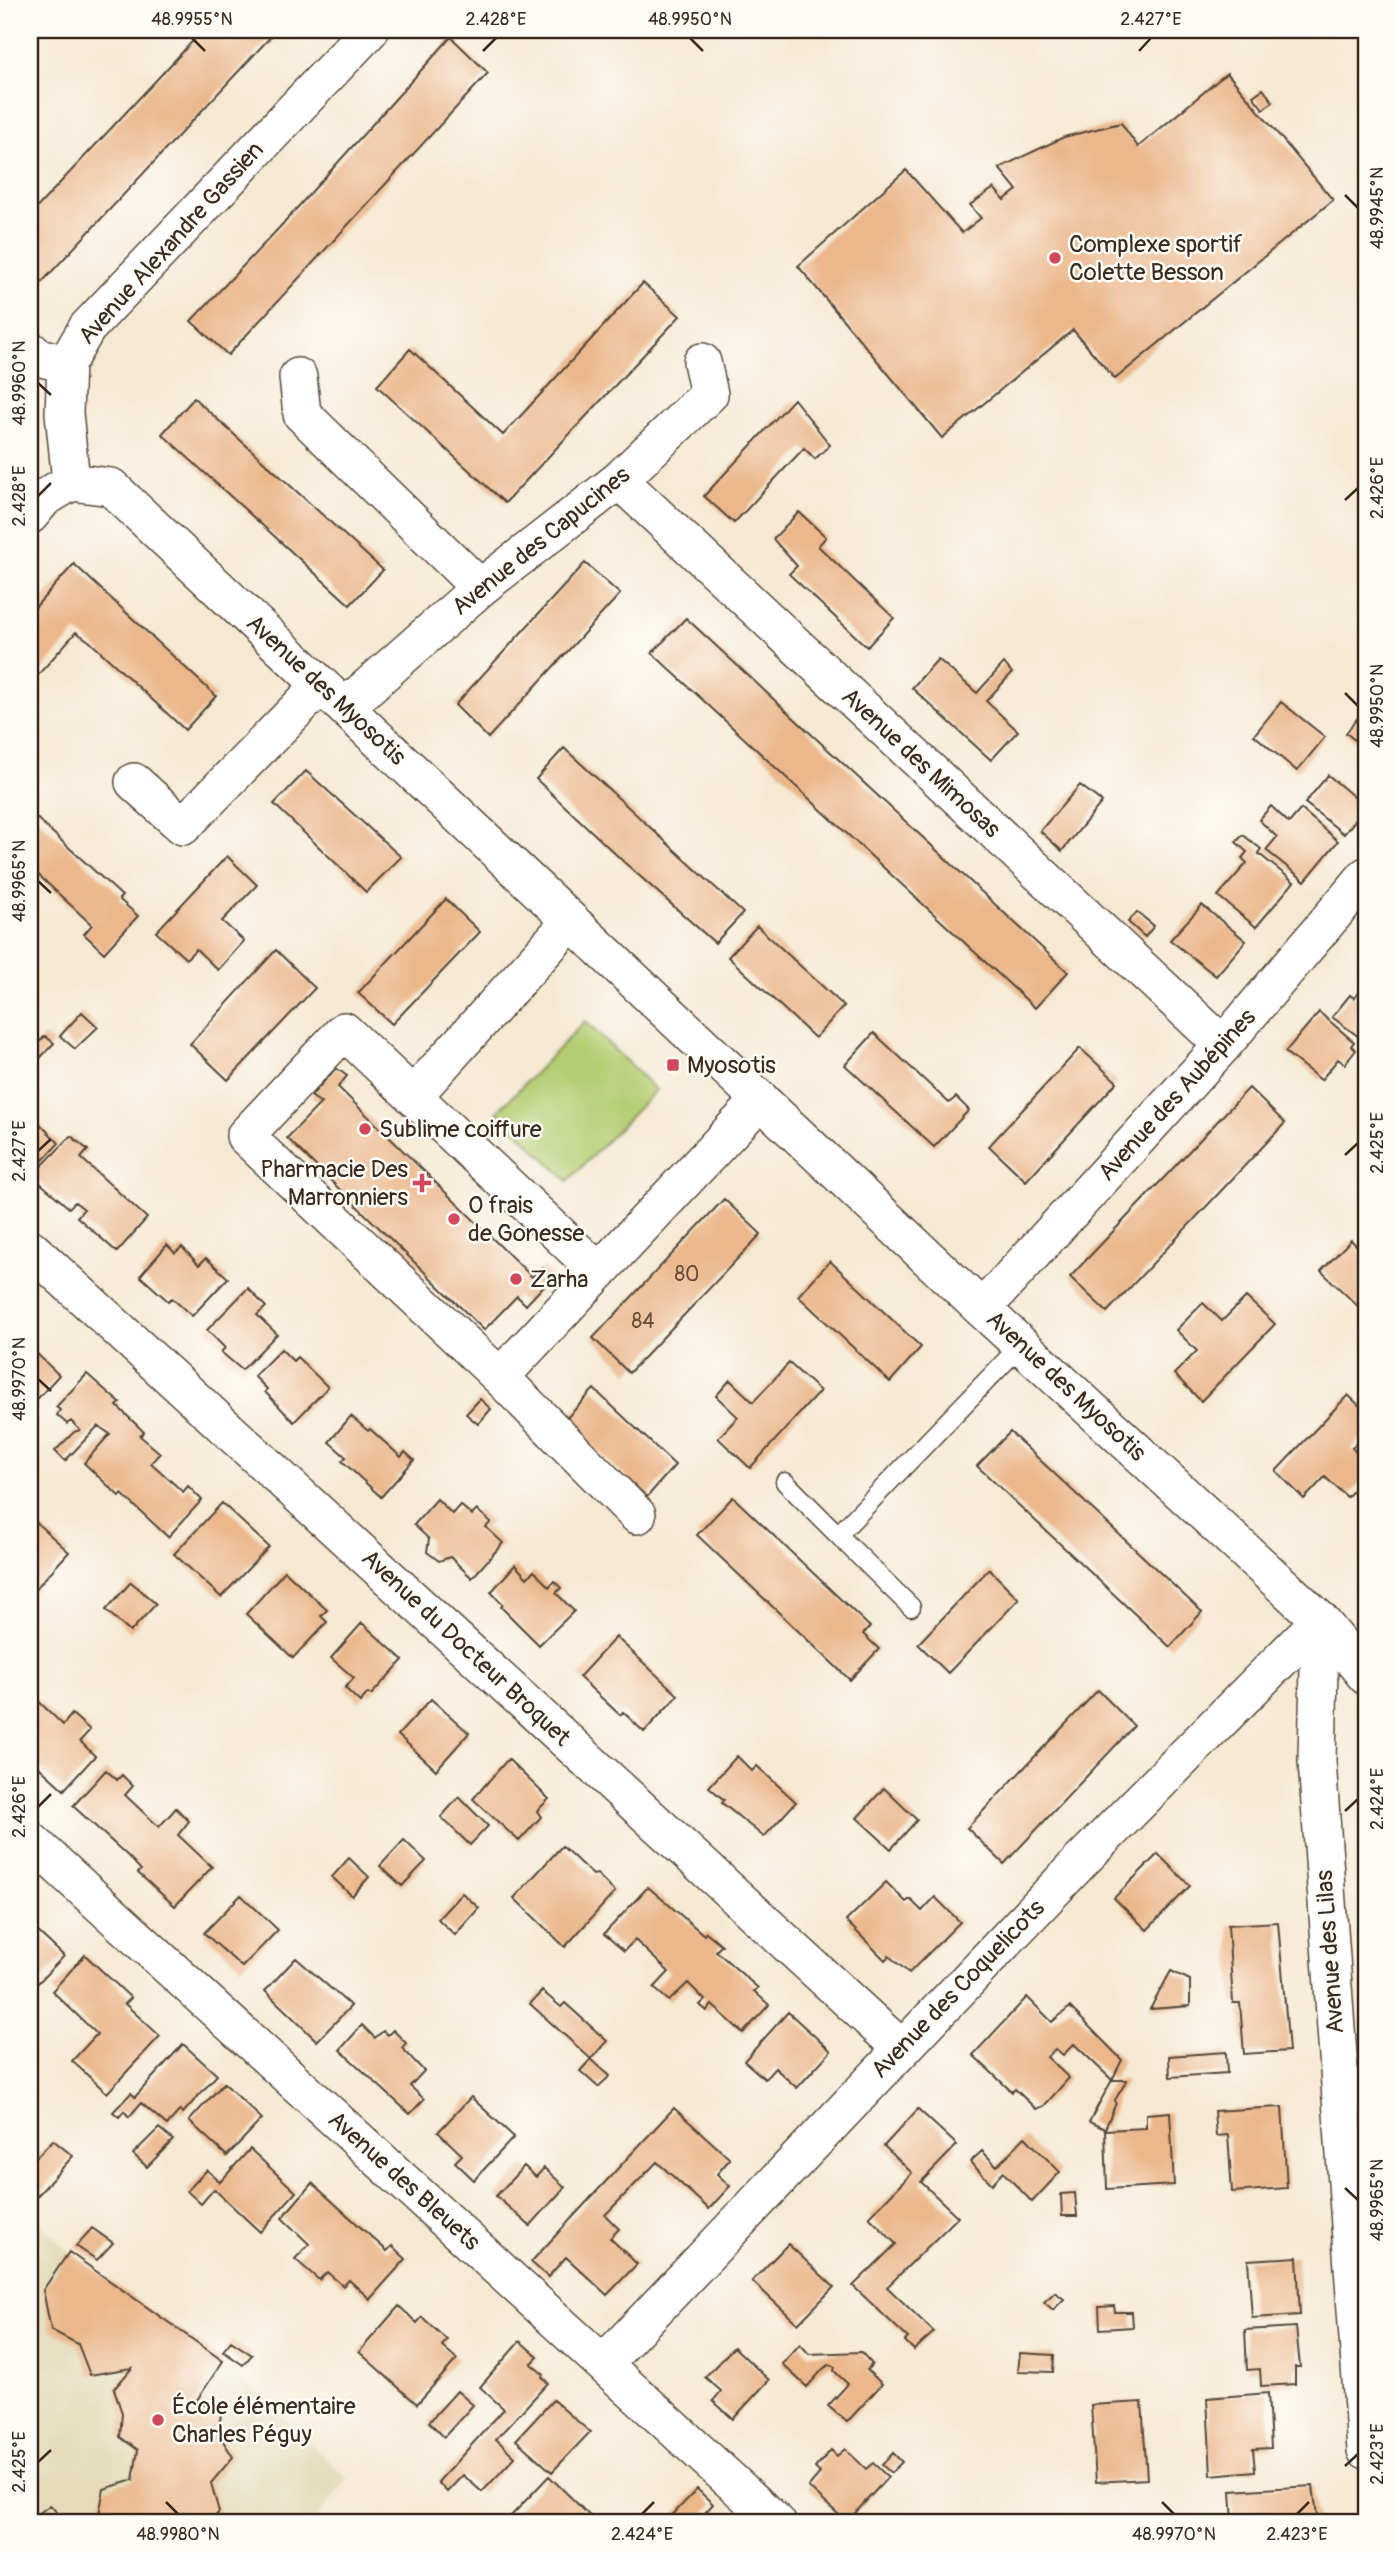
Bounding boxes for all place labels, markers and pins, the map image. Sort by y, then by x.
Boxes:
place label: Complexe sportif Colette Besson [1069,230,1243,287]
marker: Complexe sportif Colette Besson [1047,250,1063,266]
place label: Myosotis [687,1051,776,1080]
marker: Myosotis [665,1057,681,1073]
place label: Sublime coiffure [379,1115,542,1144]
marker: Sublime coiffure [357,1121,373,1137]
place label: Pharmacie Des Marronniers [260,1155,408,1212]
marker: Pharmacie Des Marronniers [414,1175,430,1191]
place label: O frais de Gonesse [468,1191,584,1248]
marker: O frais de Gonesse [446,1211,462,1227]
place label: Zarha [530,1265,589,1294]
marker: Zarha [508,1271,524,1287]
place label: École élémentaire Charles Péguy [172,2392,356,2449]
marker: École élémentaire Charles Péguy [150,2412,166,2428]

